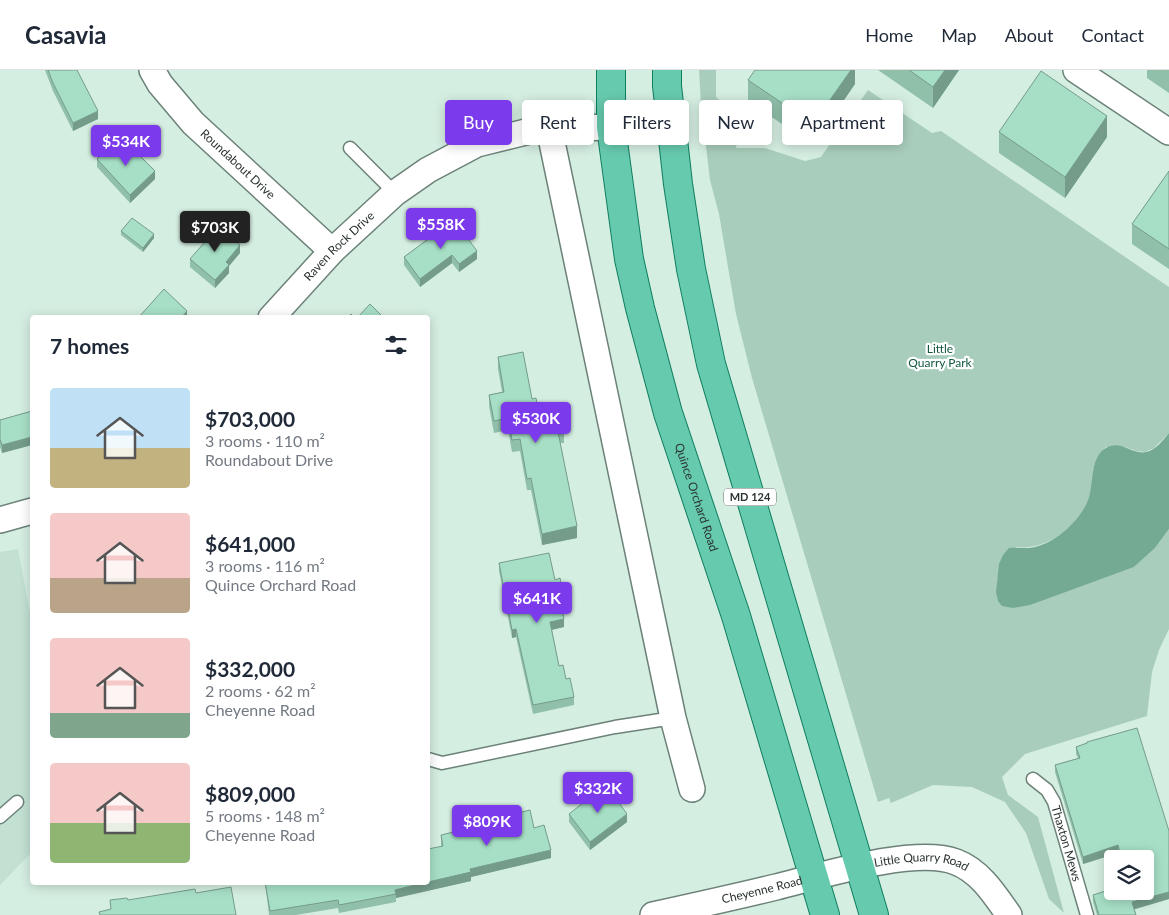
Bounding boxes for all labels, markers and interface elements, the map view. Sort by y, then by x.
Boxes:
text: Casavia [25,20,106,49]
text: Home [865,24,913,46]
text: Map [941,24,977,46]
text: About [1005,24,1054,46]
text: Contact [1082,24,1144,46]
chip: Buy [445,100,512,145]
chip: Rent [522,100,594,145]
chip: Filters [604,100,689,145]
chip: New [699,100,772,145]
chip: Apartment [782,100,903,145]
pin: $534K [91,124,161,167]
street label: Roundabout Drive [198,126,279,202]
text: $534K [102,131,150,150]
street label: Raven Rock Drive [300,208,377,284]
pin: $558K [406,208,476,250]
pin: $703K [180,210,250,253]
text: $558K [417,214,465,233]
text: $703K [191,217,239,236]
icon: filters [382,331,410,359]
text: 7 homes [50,333,129,358]
park label: Little Quarry Park [908,341,973,370]
pin: $530K [501,402,571,444]
text: $703,000 [205,406,295,431]
icon: home [90,408,150,468]
text: $530K [512,408,560,427]
text: 3 rooms · 110 m² [205,431,325,450]
street label: Quince Orchard Road [672,441,722,553]
text: Roundabout Drive [205,450,333,469]
road number: MD 124 [724,488,776,506]
text: $641,000 [205,531,295,556]
icon: home [90,533,150,593]
text: 3 rooms · 116 m² [205,556,325,575]
text: Quince Orchard Road [205,575,356,594]
pin: $641K [502,582,572,624]
text: $641K [513,588,561,607]
text: $332,000 [205,656,295,681]
icon: home [90,658,150,718]
text: 2 rooms · 62 m² [205,681,316,700]
text: Cheyenne Road [205,700,315,719]
pin: $332K [563,772,633,814]
text: $332K [574,778,622,797]
text: $809,000 [205,781,295,806]
icon: home [90,783,150,843]
pin: $809K [452,804,522,847]
street label: Thaxton Mews [1048,804,1085,883]
text: 5 rooms · 148 m² [205,806,325,825]
text: $809K [463,811,511,830]
text: Cheyenne Road [205,825,315,844]
street label: Little Quarry Road [873,849,972,874]
map controls [1104,850,1154,900]
button: layers [1104,850,1154,900]
street label: Cheyenne Road [720,872,804,907]

